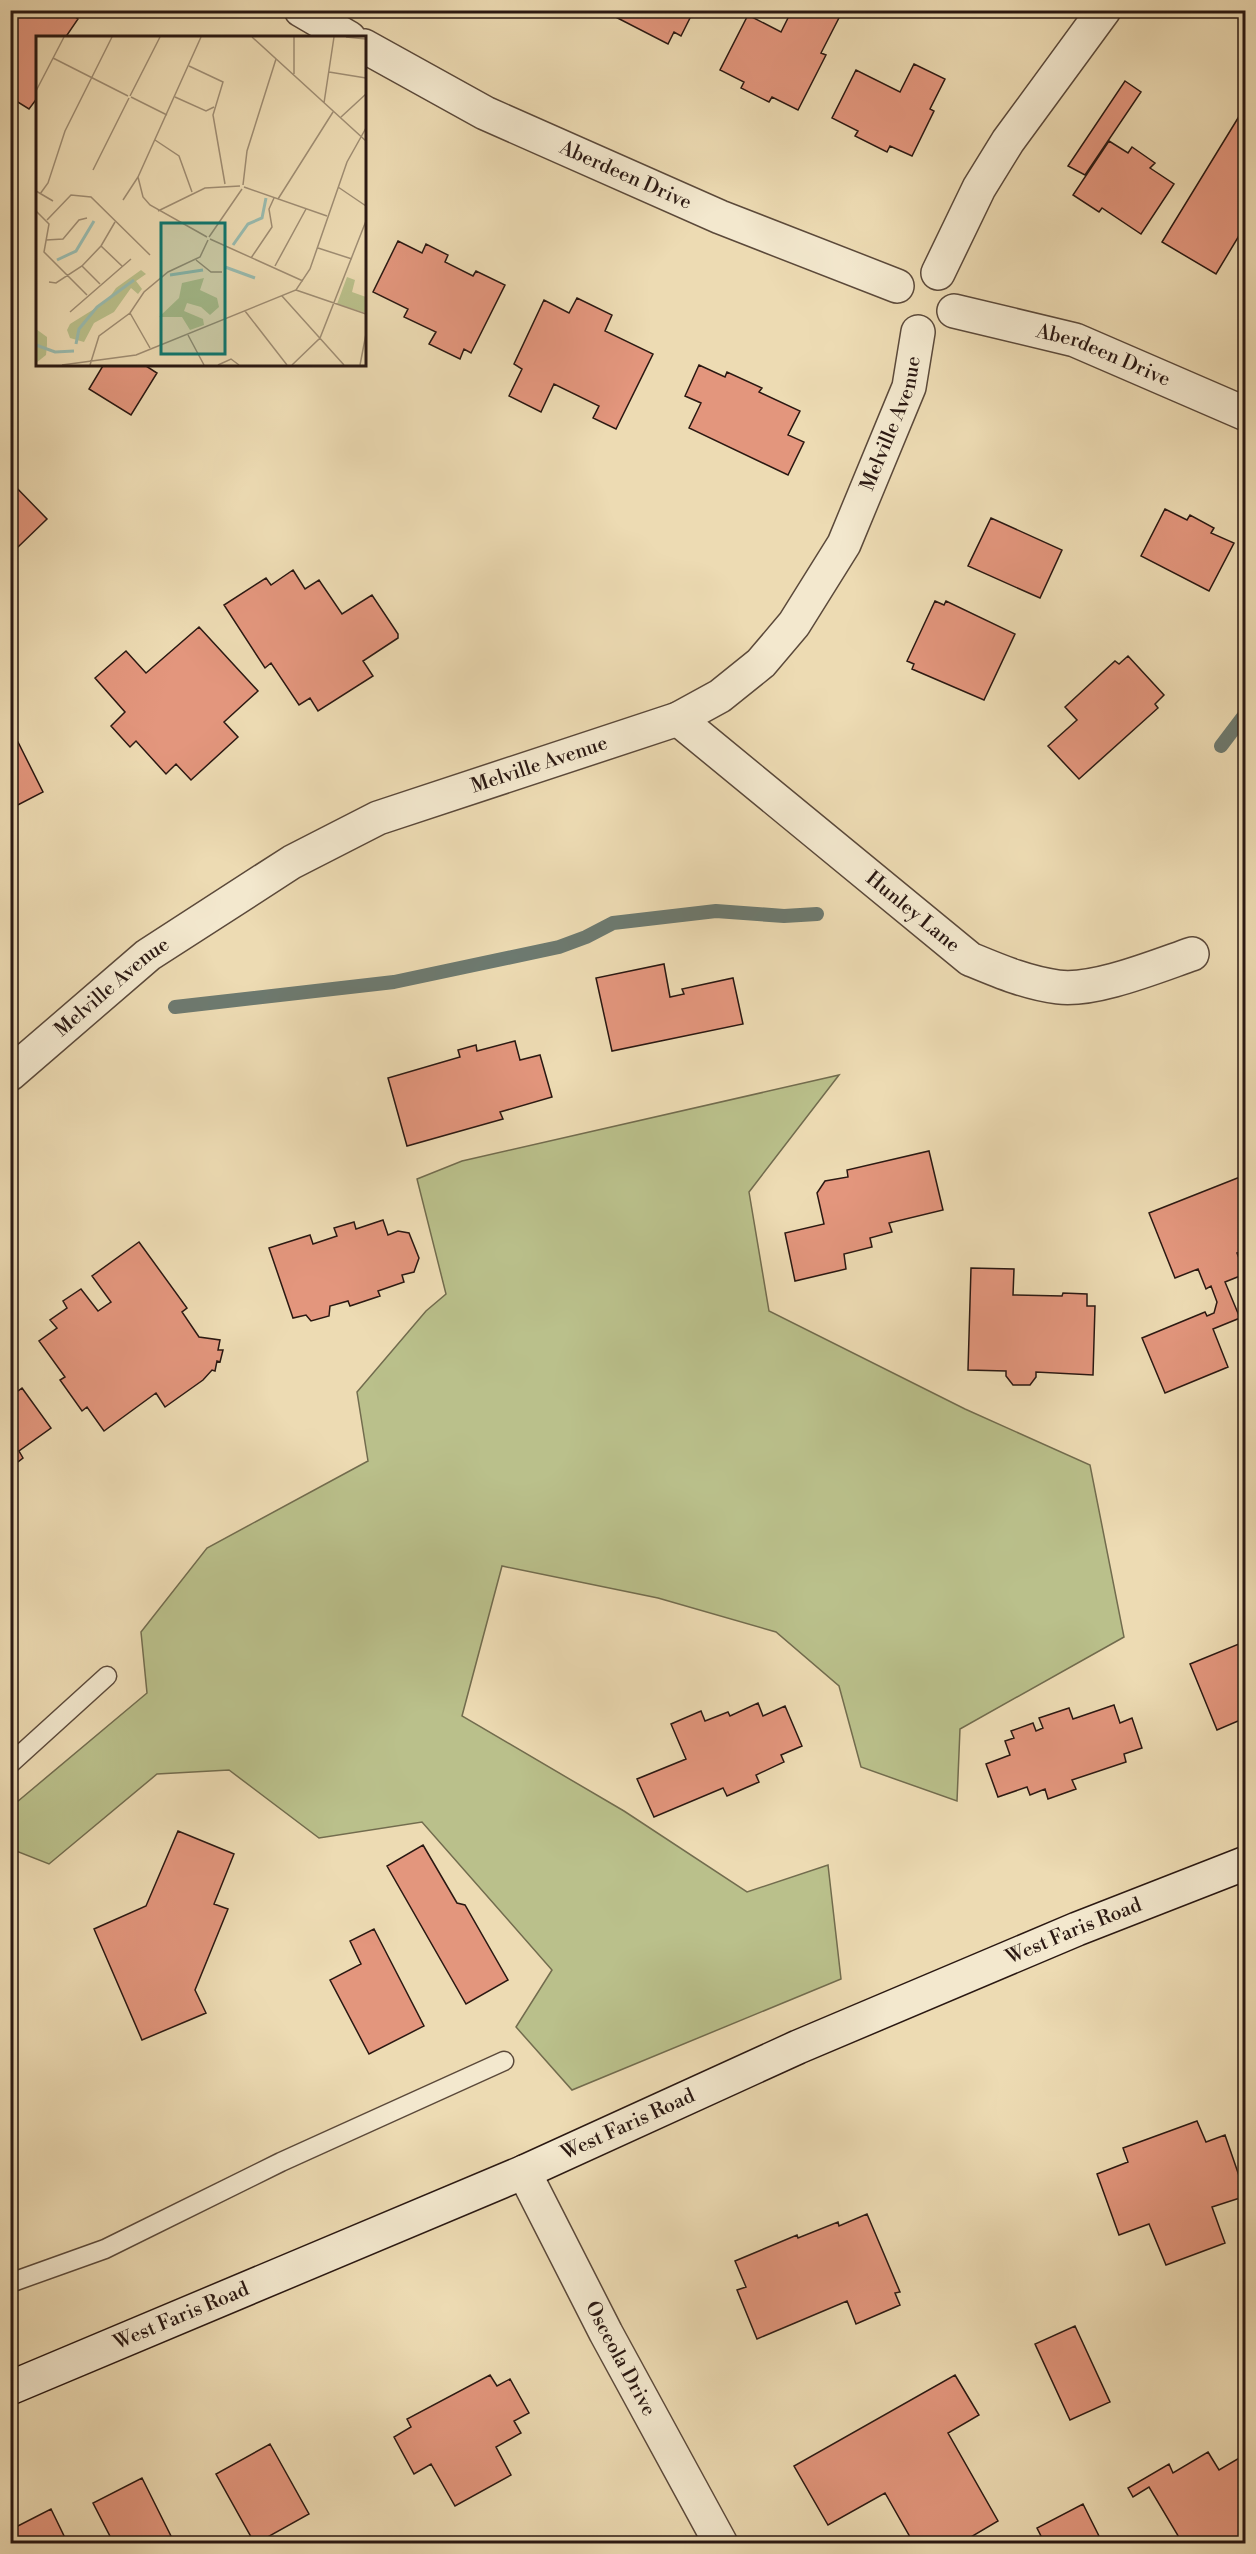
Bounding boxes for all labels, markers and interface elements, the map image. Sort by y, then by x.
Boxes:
inset map [36,36,366,366]
street label: Aberdeen Drive [555,135,696,215]
street label: Aberdeen Drive [1033,318,1174,392]
street label: Melville Avenue [855,354,926,495]
street label: Melville Avenue [468,731,611,799]
street label: Hunley Lane [861,866,965,958]
street label: Melville Avenue [49,932,174,1042]
street label: West Faris Road [1001,1892,1146,1970]
street label: West Faris Road [556,2083,699,2166]
street label: West Faris Road [109,2276,253,2356]
street label: Osceola Drive [579,2297,661,2420]

